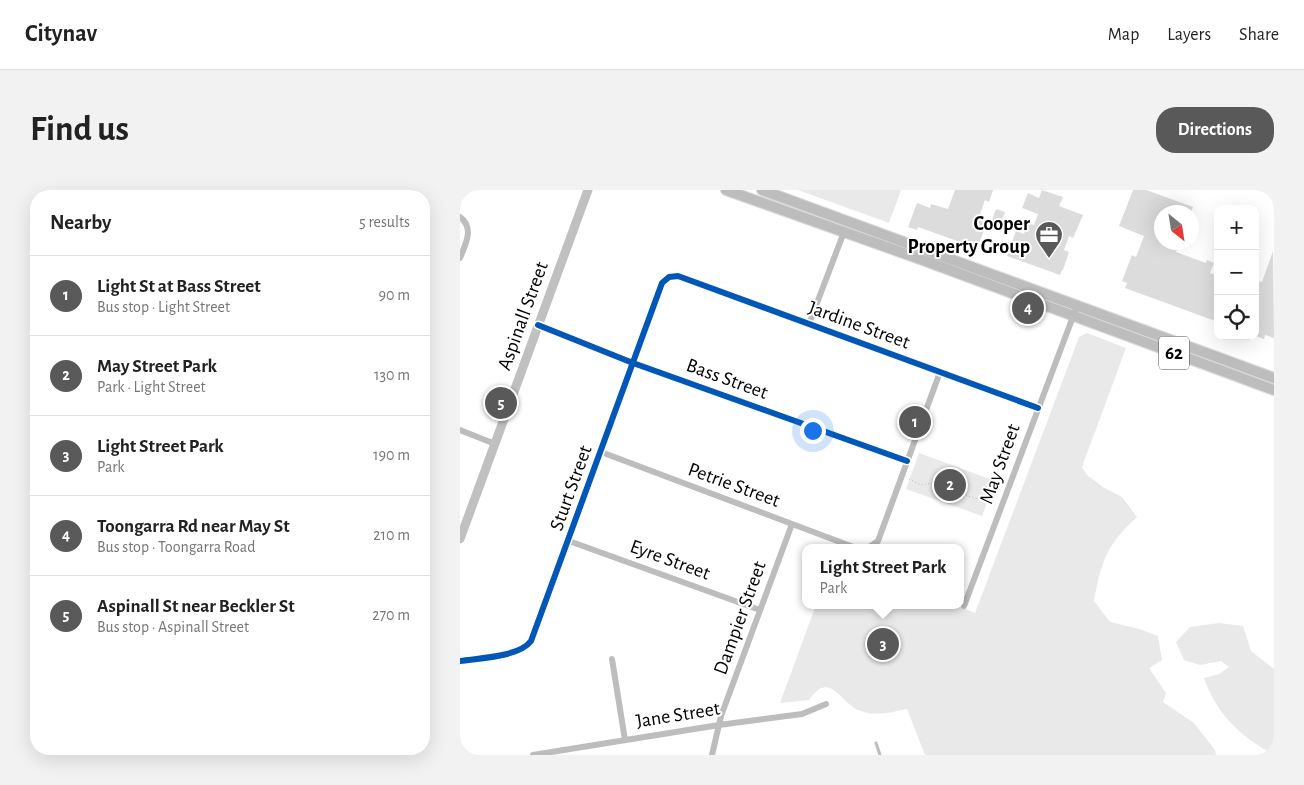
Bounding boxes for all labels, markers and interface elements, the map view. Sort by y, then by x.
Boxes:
text: Citynav [25,22,97,46]
text: Map [1108,26,1139,44]
text: Layers [1167,26,1211,44]
text: Share [1239,26,1279,44]
button: Directions [1156,107,1274,153]
text: Find us [30,112,129,147]
north arrow [1154,205,1199,250]
map controls [1214,205,1259,340]
button: + [1214,205,1259,250]
text: Nearby [50,212,111,233]
text: 5 results [359,214,410,230]
place label: Cooper Property Group [907,214,1030,257]
office icon: Cooper Property Group [1034,220,1064,259]
button: − [1214,250,1259,295]
street label: Aspinall Street [494,259,552,373]
text: Light St at Bass Street [97,277,261,296]
text: 1 [63,287,69,303]
text: 90 m [379,287,410,303]
pin: 4 [1012,289,1044,327]
button: locate [1214,295,1259,340]
street label: Jardine Street [806,297,913,353]
text: Bus stop · Light Street [97,299,230,315]
road number: 62 [1159,336,1189,370]
street label: Bass Street [684,355,771,403]
text: May Street Park [97,357,217,376]
text: 2 [62,367,70,383]
text: 130 m [374,367,410,383]
text: Park · Light Street [97,379,206,395]
pin: 5 [485,384,517,422]
pin: 1 [899,403,931,441]
your location [800,418,826,444]
street label: May Street [976,421,1024,507]
text: Light Street Park [97,437,224,456]
street label: Sturt Street [546,442,596,533]
text: 3 [63,447,69,463]
text: 190 m [373,447,410,463]
text: Park [97,459,125,475]
street label: Petrie Street [685,459,783,511]
pin: 2 [934,466,966,504]
text: Toongarra Rd near May St [97,517,290,536]
text: 4 [62,527,70,543]
text: 210 m [373,527,410,543]
street label: Eyre Street [627,536,713,584]
text: Bus stop · Toongarra Road [97,539,256,555]
popup [802,544,964,609]
street label: Dampier Street [710,558,770,677]
text: Light Street Park [820,558,946,577]
text: Park [820,580,847,596]
text: Aspinall St near Beckler St [97,597,295,616]
text: 5 [63,607,69,623]
text: 270 m [372,607,410,623]
text: Bus stop · Aspinall Street [97,619,249,635]
pin: 3 [867,625,899,663]
street label: Jane Street [635,698,722,732]

